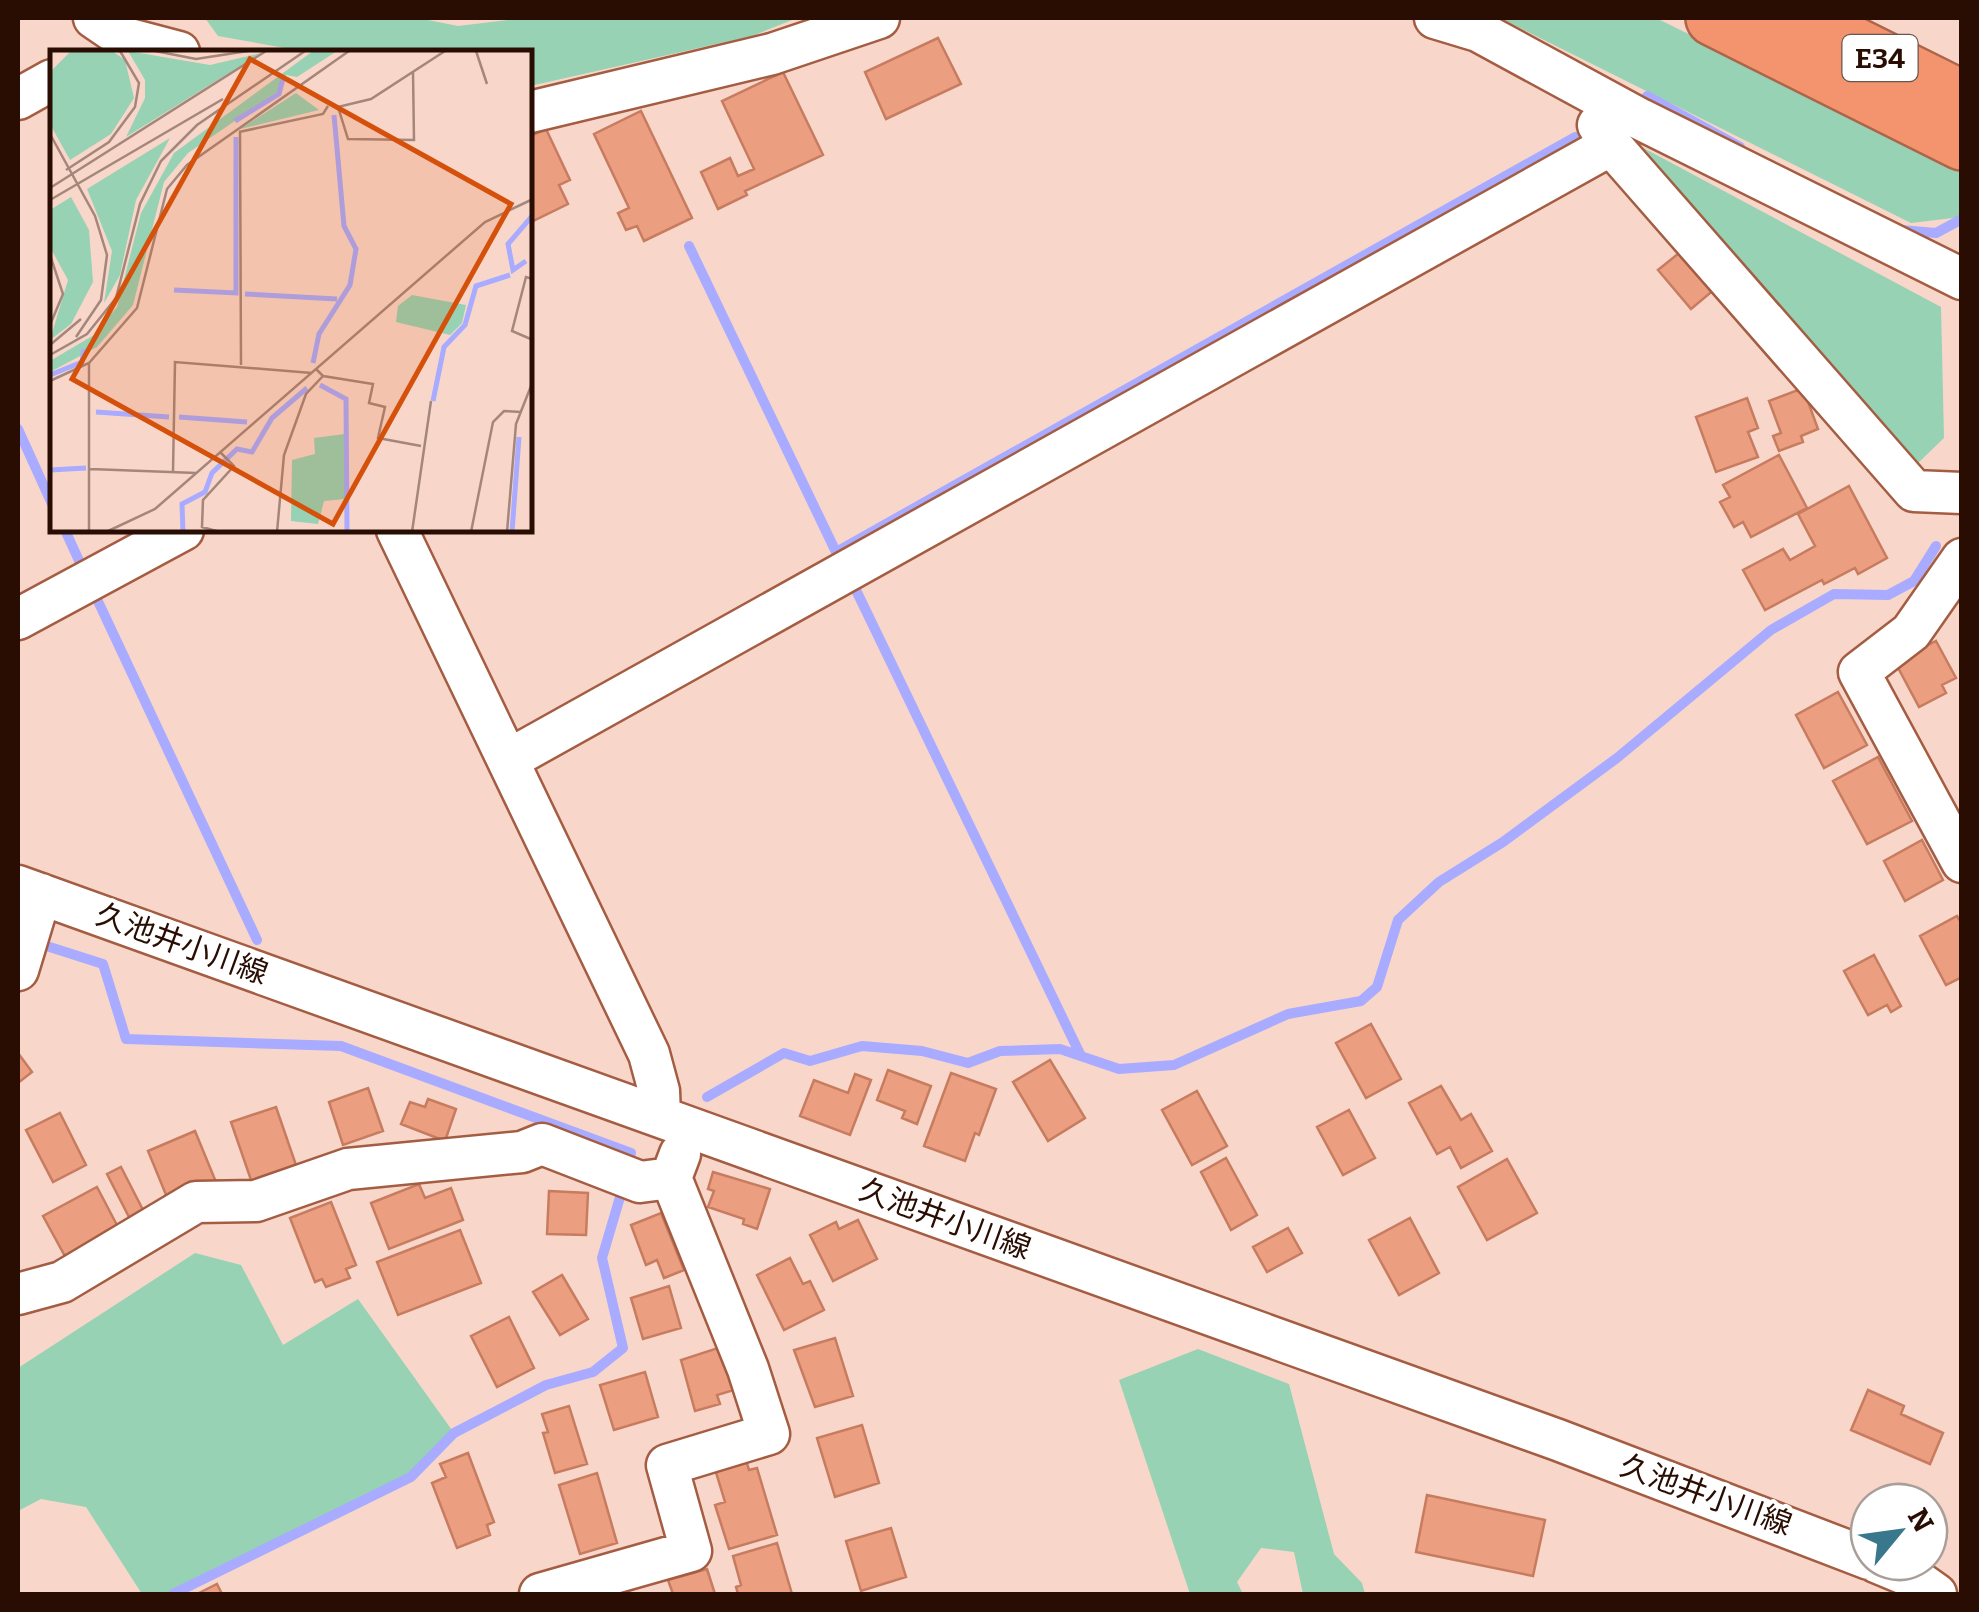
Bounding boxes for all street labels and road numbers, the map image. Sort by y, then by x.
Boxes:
road number: E34 [1842,35,1918,81]
street label: 久池井小川線 [91,896,273,992]
street label: 久池井小川線 [854,1171,1036,1267]
street label: 久池井小川線 [1615,1447,1797,1543]

